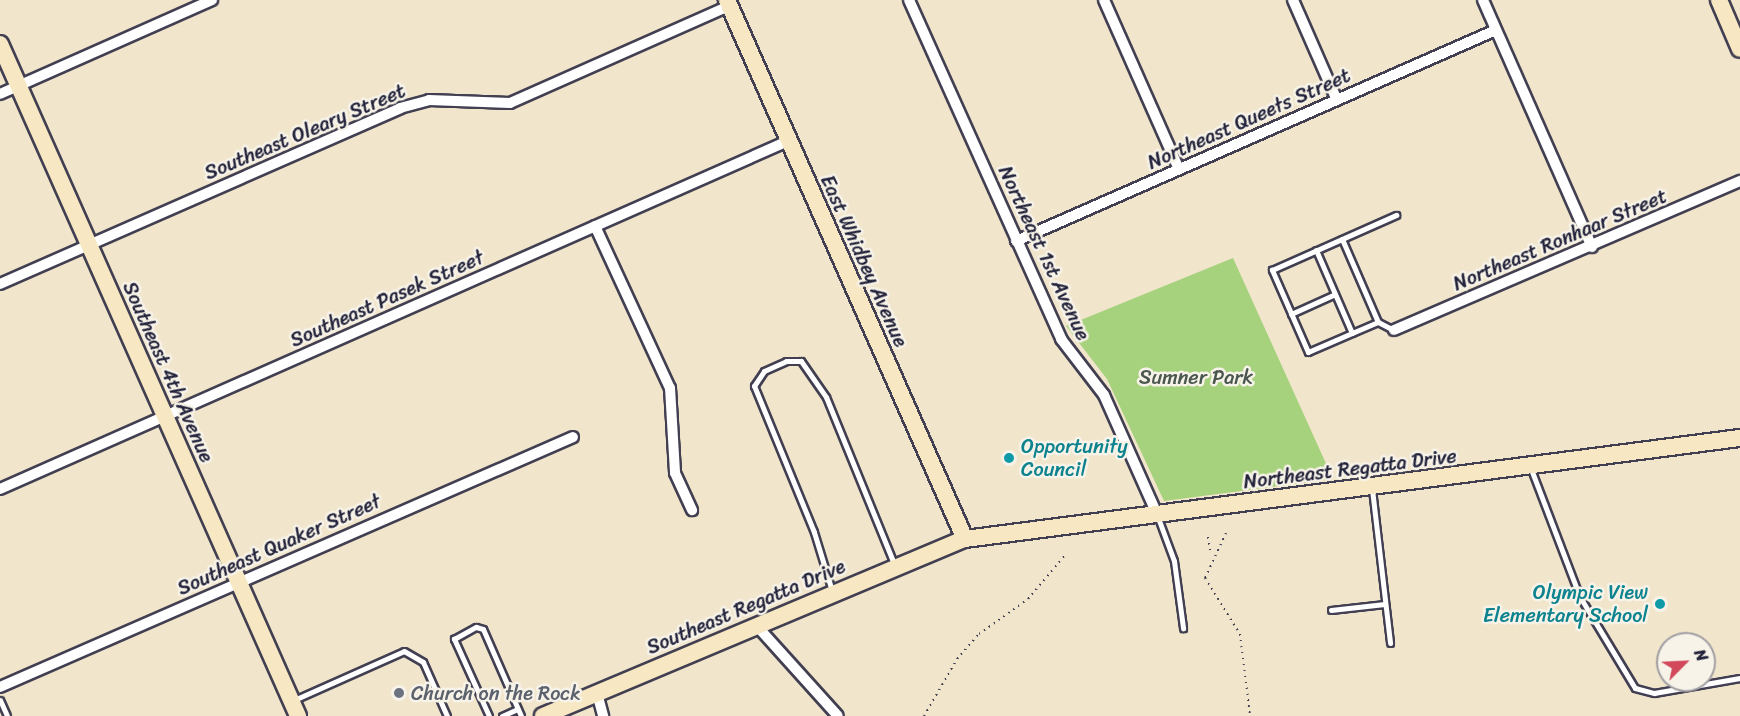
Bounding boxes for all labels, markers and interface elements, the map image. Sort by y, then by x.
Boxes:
street label: Northeast Queets Street [1144,63,1354,175]
street label: Southeast Oleary Street [201,79,409,185]
street label: Northeast 1st Avenue [993,162,1095,344]
street label: East Whidbey Avenue [815,171,913,351]
street label: Northeast Ronhaar Street [1449,184,1671,296]
street label: Southeast Pasek Street [286,245,488,353]
street label: Southeast 4th Avenue [117,278,219,466]
park label: Sumner Park [1139,365,1253,389]
place label: Opportunity Council [1021,434,1128,481]
street label: Northeast Regatta Drive [1242,444,1458,494]
marker: Opportunity Council [1002,451,1016,465]
street label: Southeast Quaker Street [174,489,384,601]
street label: Southeast Regatta Drive [643,554,849,660]
place label: Olympic View Elementary School [1483,580,1648,627]
marker: Olympic View Elementary School [1653,597,1667,611]
north arrow [1656,632,1716,692]
text: N [1686,644,1717,666]
place label: Church on the Rock [411,681,582,705]
marker: Church on the Rock [392,686,406,700]

